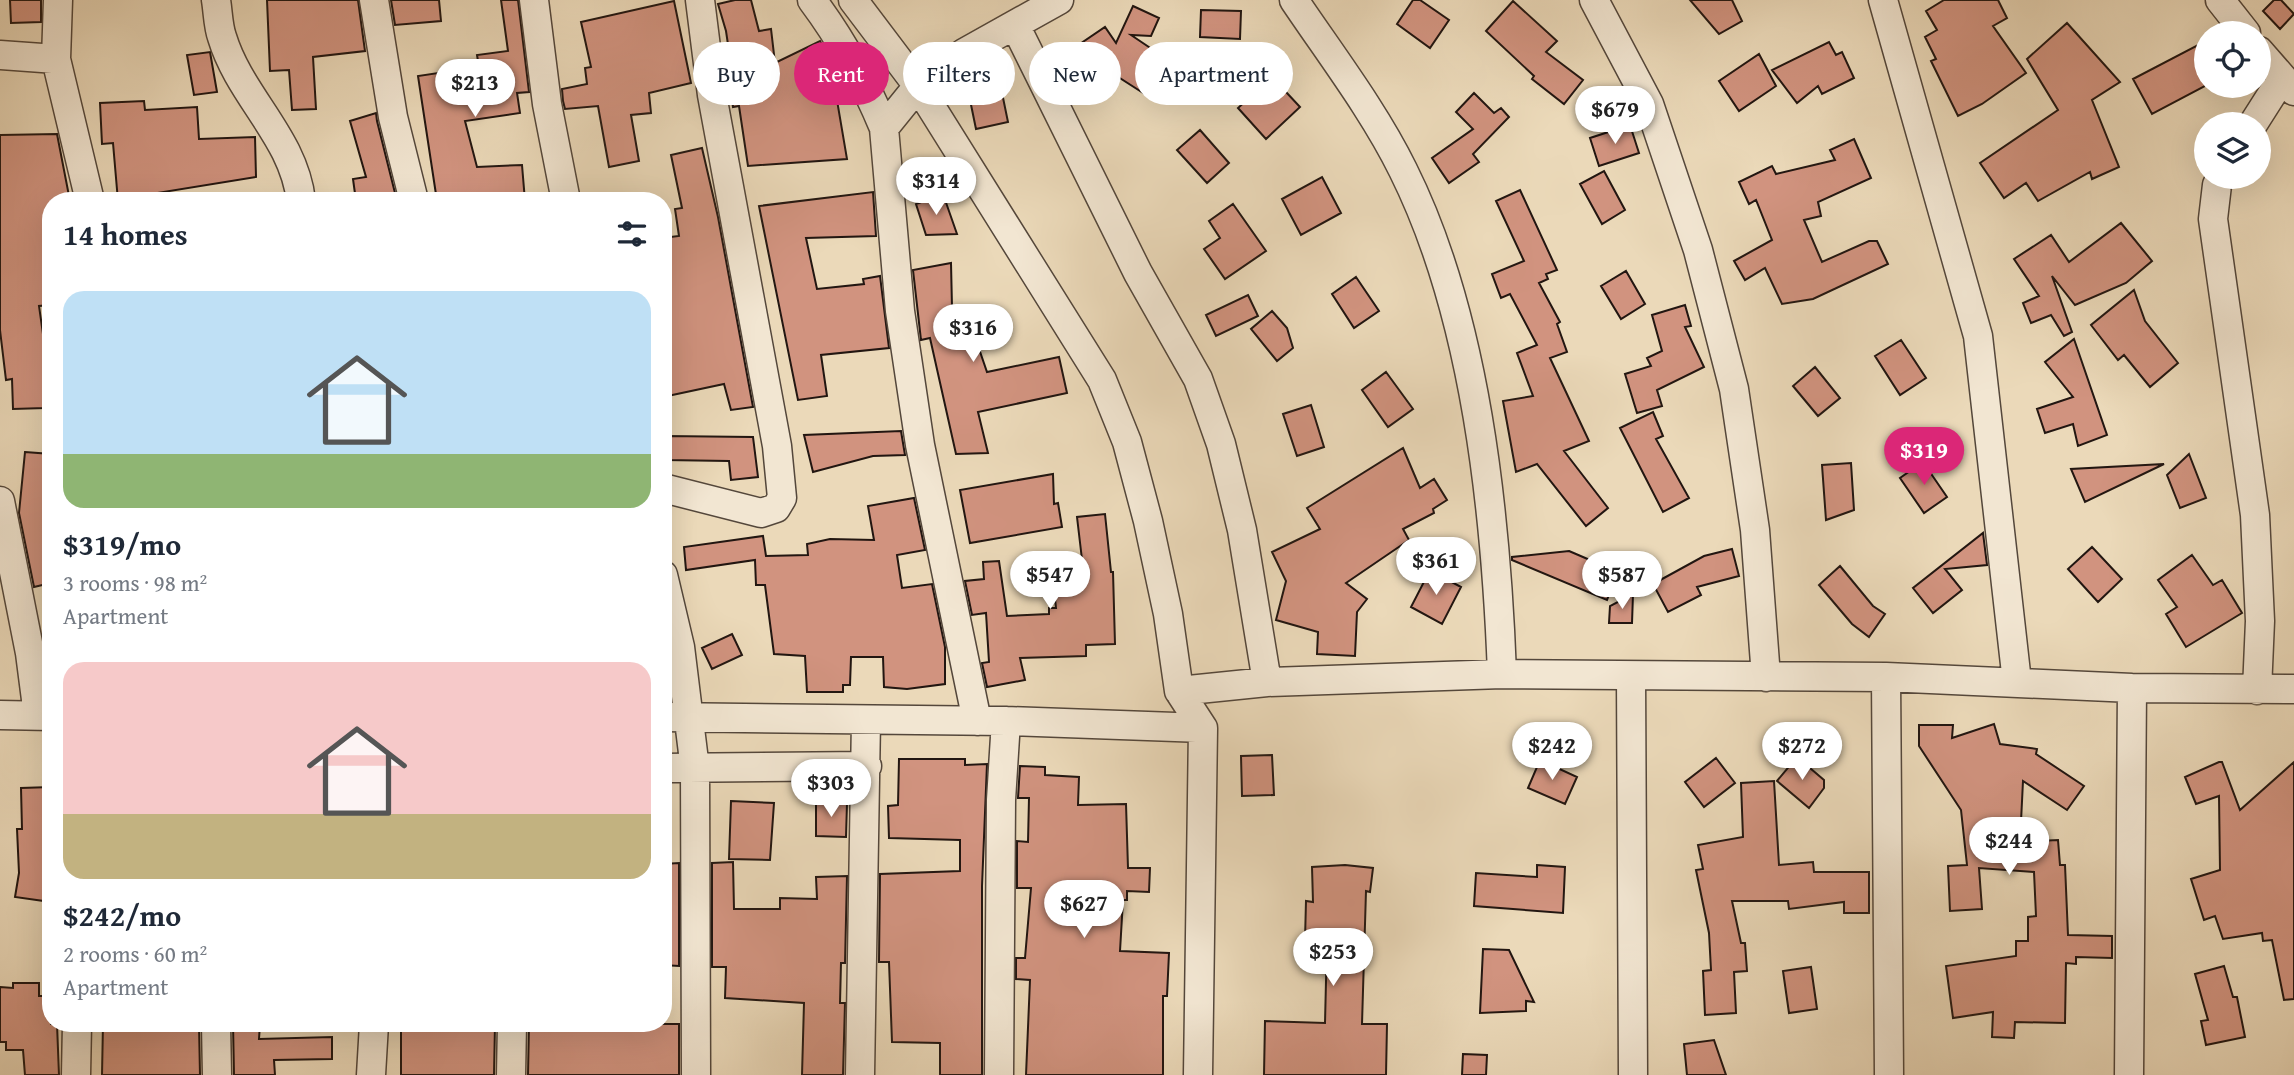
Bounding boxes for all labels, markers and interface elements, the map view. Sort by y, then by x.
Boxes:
map controls [2194,21,2271,189]
button: locate [2194,21,2271,98]
chip: Buy [693,42,780,105]
chip: Rent [794,42,889,105]
chip: Filters [903,42,1015,105]
chip: New [1029,42,1121,105]
chip: Apartment [1135,42,1293,105]
pin: $213 [434,60,516,119]
text: $213 [451,65,499,98]
pin: $679 [1574,86,1656,146]
text: $679 [1591,92,1639,125]
button: layers [2194,112,2271,189]
pin: $314 [895,158,977,217]
text: $314 [912,163,960,196]
text: 14 homes [63,212,188,256]
icon: filters [613,215,651,253]
pin: $316 [932,304,1014,364]
text: $316 [949,310,997,343]
icon: home [294,337,420,463]
pin: $319 [1883,428,1965,487]
text: $319 [1900,433,1948,466]
text: $319/mo [63,522,181,566]
pin: $361 [1395,538,1477,597]
text: $361 [1412,543,1460,576]
pin: $547 [1009,552,1091,611]
pin: $587 [1581,552,1663,611]
text: $547 [1026,557,1074,590]
text: $587 [1598,557,1646,590]
text: 3 rooms · 98 m² [63,566,207,599]
text: Apartment [63,599,168,632]
icon: home [294,708,420,834]
pin: $242 [1511,722,1593,782]
pin: $272 [1761,722,1843,782]
text: $242 [1528,728,1576,761]
text: $272 [1778,728,1826,761]
pin: $303 [790,760,872,819]
text: $303 [807,765,855,798]
pin: $244 [1968,818,2050,877]
text: $244 [1985,823,2033,856]
pin: $627 [1043,880,1125,940]
text: $627 [1060,886,1108,919]
text: $242/mo [63,893,181,937]
pin: $253 [1292,928,1374,988]
text: $253 [1309,934,1357,967]
text: 2 rooms · 60 m² [63,937,207,970]
text: Apartment [63,970,168,1003]

